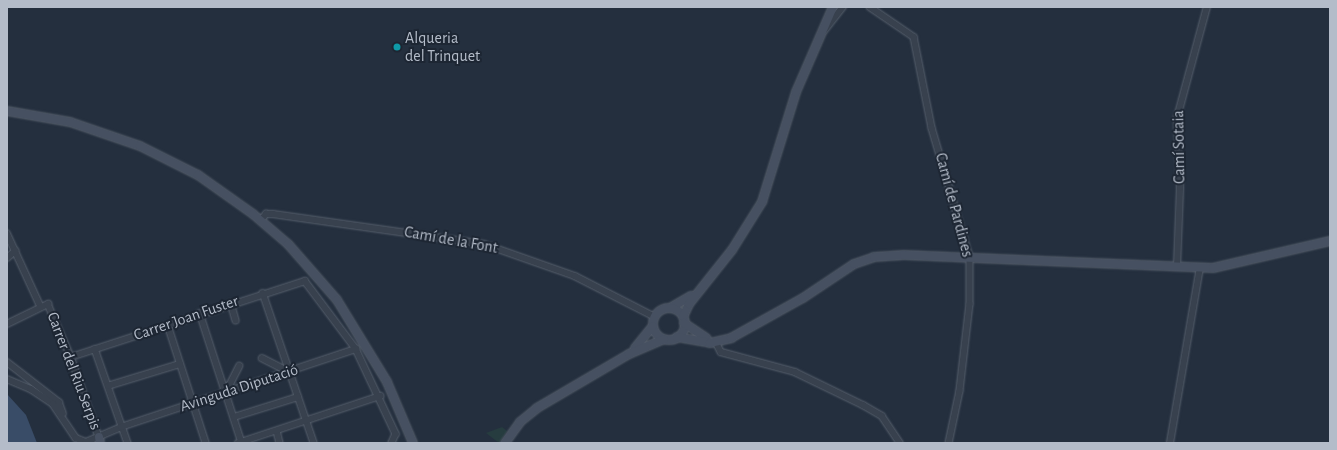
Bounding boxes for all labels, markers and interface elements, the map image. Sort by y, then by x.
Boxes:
place label: Alqueria del Trinquet [405,28,480,66]
marker: Alqueria del Trinquet [392,42,402,52]
street label: Camí Sotaia [1169,110,1189,184]
street label: Camí de Pardines [931,151,977,259]
street label: Camí de la Font [403,222,499,258]
street label: Carrer Joan Fuster [131,291,241,345]
street label: Carrer del Riu Serpis [43,309,105,433]
street label: Avinguda Diputació [178,360,300,416]

